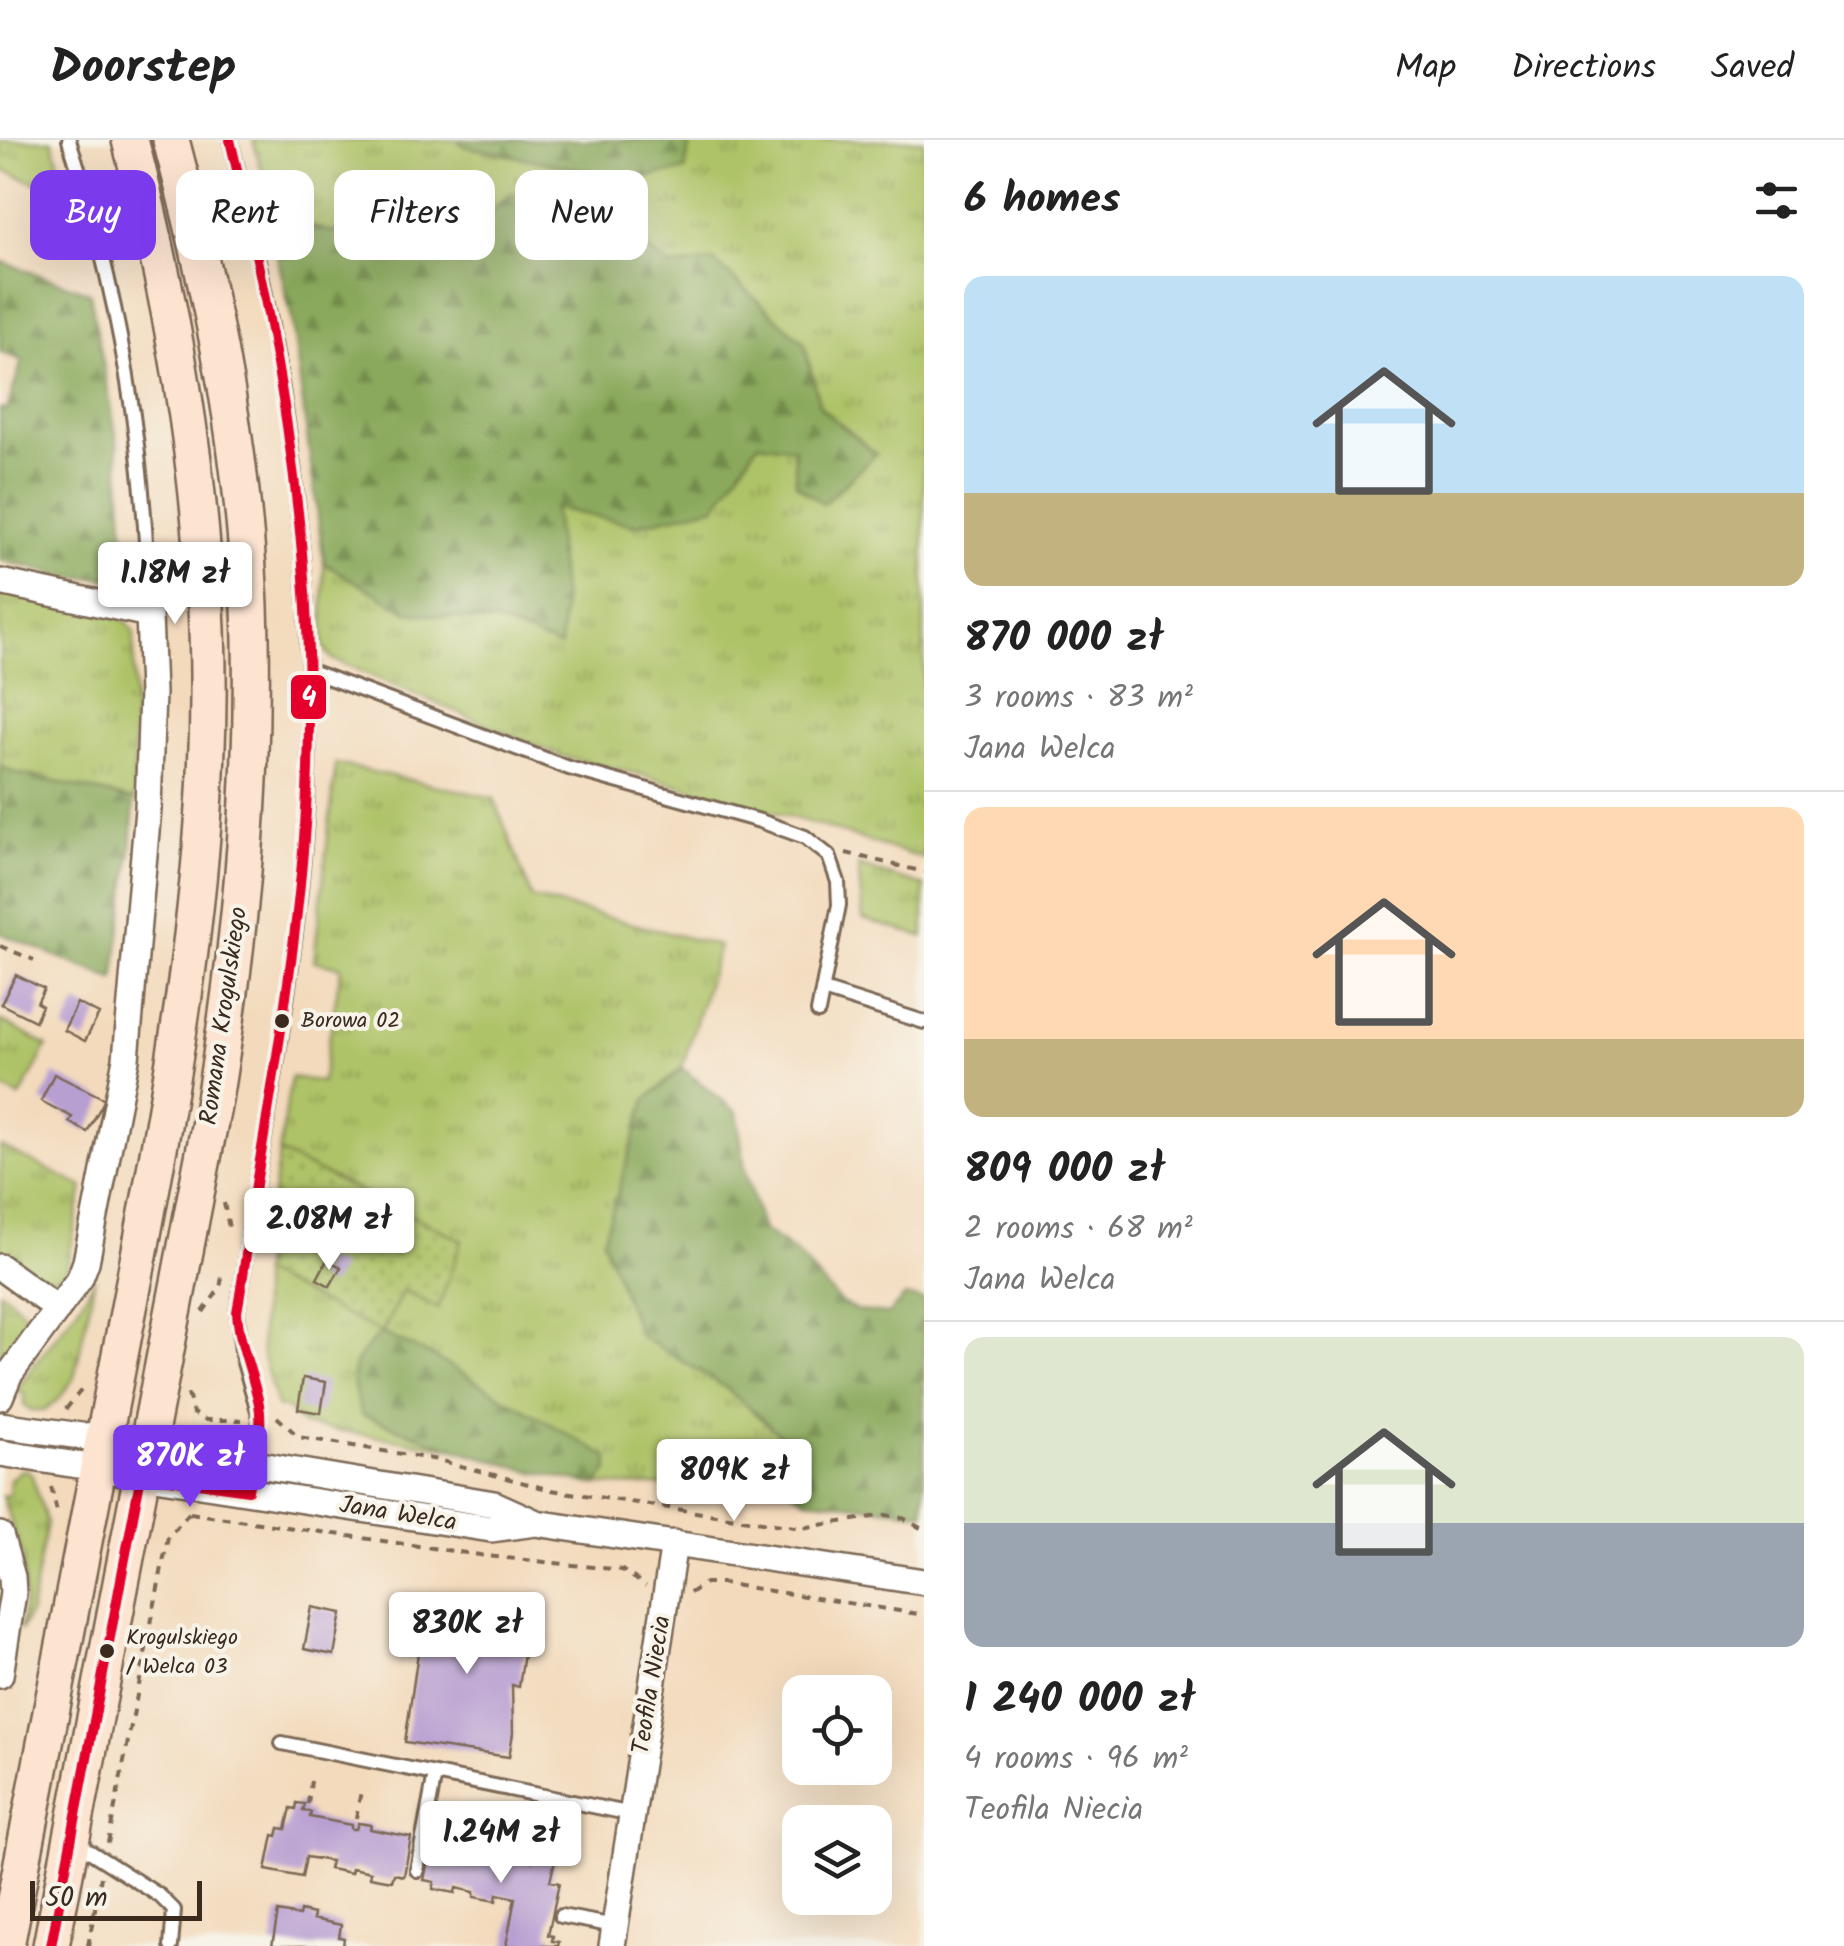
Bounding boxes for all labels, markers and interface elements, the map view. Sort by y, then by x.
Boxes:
text: Doorstep [50,31,236,107]
text: Map [1395,41,1456,97]
text: Directions [1511,41,1656,97]
text: Saved [1711,41,1794,97]
text: 6 homes [964,167,1120,234]
chip: Buy [30,170,156,260]
chip: Rent [176,170,314,260]
chip: Filters [334,170,495,260]
chip: New [515,170,648,260]
icon: filters [1749,173,1804,228]
icon: home [1294,341,1474,521]
pin: 1.18M zł [72,542,278,627]
text: 1.18M zł [120,549,230,600]
text: 870 000 zł [964,606,1163,673]
line badge: 4 [289,673,328,721]
text: 3 rooms · 83 m² [964,673,1193,724]
text: 4 [301,676,317,721]
text: Jana Welca [964,724,1115,775]
icon: home [1294,872,1474,1052]
street label: Romana Krogulskiego [189,904,259,1128]
place label: Borowa 02 [301,1004,400,1039]
marker: Borowa 02 [272,1011,292,1031]
text: 809 000 zł [964,1137,1165,1204]
pin: 2.08M zł [226,1188,432,1273]
text: 2.08M zł [266,1195,392,1246]
text: 2 rooms · 68 m² [964,1204,1193,1255]
text: Jana Welca [964,1255,1115,1306]
icon: home [1294,1402,1474,1582]
pin: 870K zł [98,1425,282,1510]
text: 870K zł [135,1432,245,1483]
pin: 809K zł [642,1439,826,1524]
text: 809K zł [679,1446,789,1497]
street label: Jana Welca [336,1485,460,1543]
pin: 830K zł [375,1592,559,1677]
text: 830K zł [411,1599,523,1650]
street label: Teofila Niecia [621,1613,683,1757]
place label: Krogulskiego / Welca 03 [126,1621,238,1685]
marker: Krogulskiego / Welca 03 [97,1641,117,1661]
text: 1 240 000 zł [964,1667,1195,1734]
map controls [782,1675,892,1915]
button: locate [782,1675,892,1785]
text: 4 rooms · 96 m² [964,1734,1188,1785]
text: Teofila Niecia [964,1785,1143,1836]
pin: 1.24M zł [398,1801,604,1886]
button: layers [782,1805,892,1915]
text: 1.24M zł [442,1808,560,1859]
scale bar [30,1876,202,1920]
text: 50 m [45,1876,108,1921]

